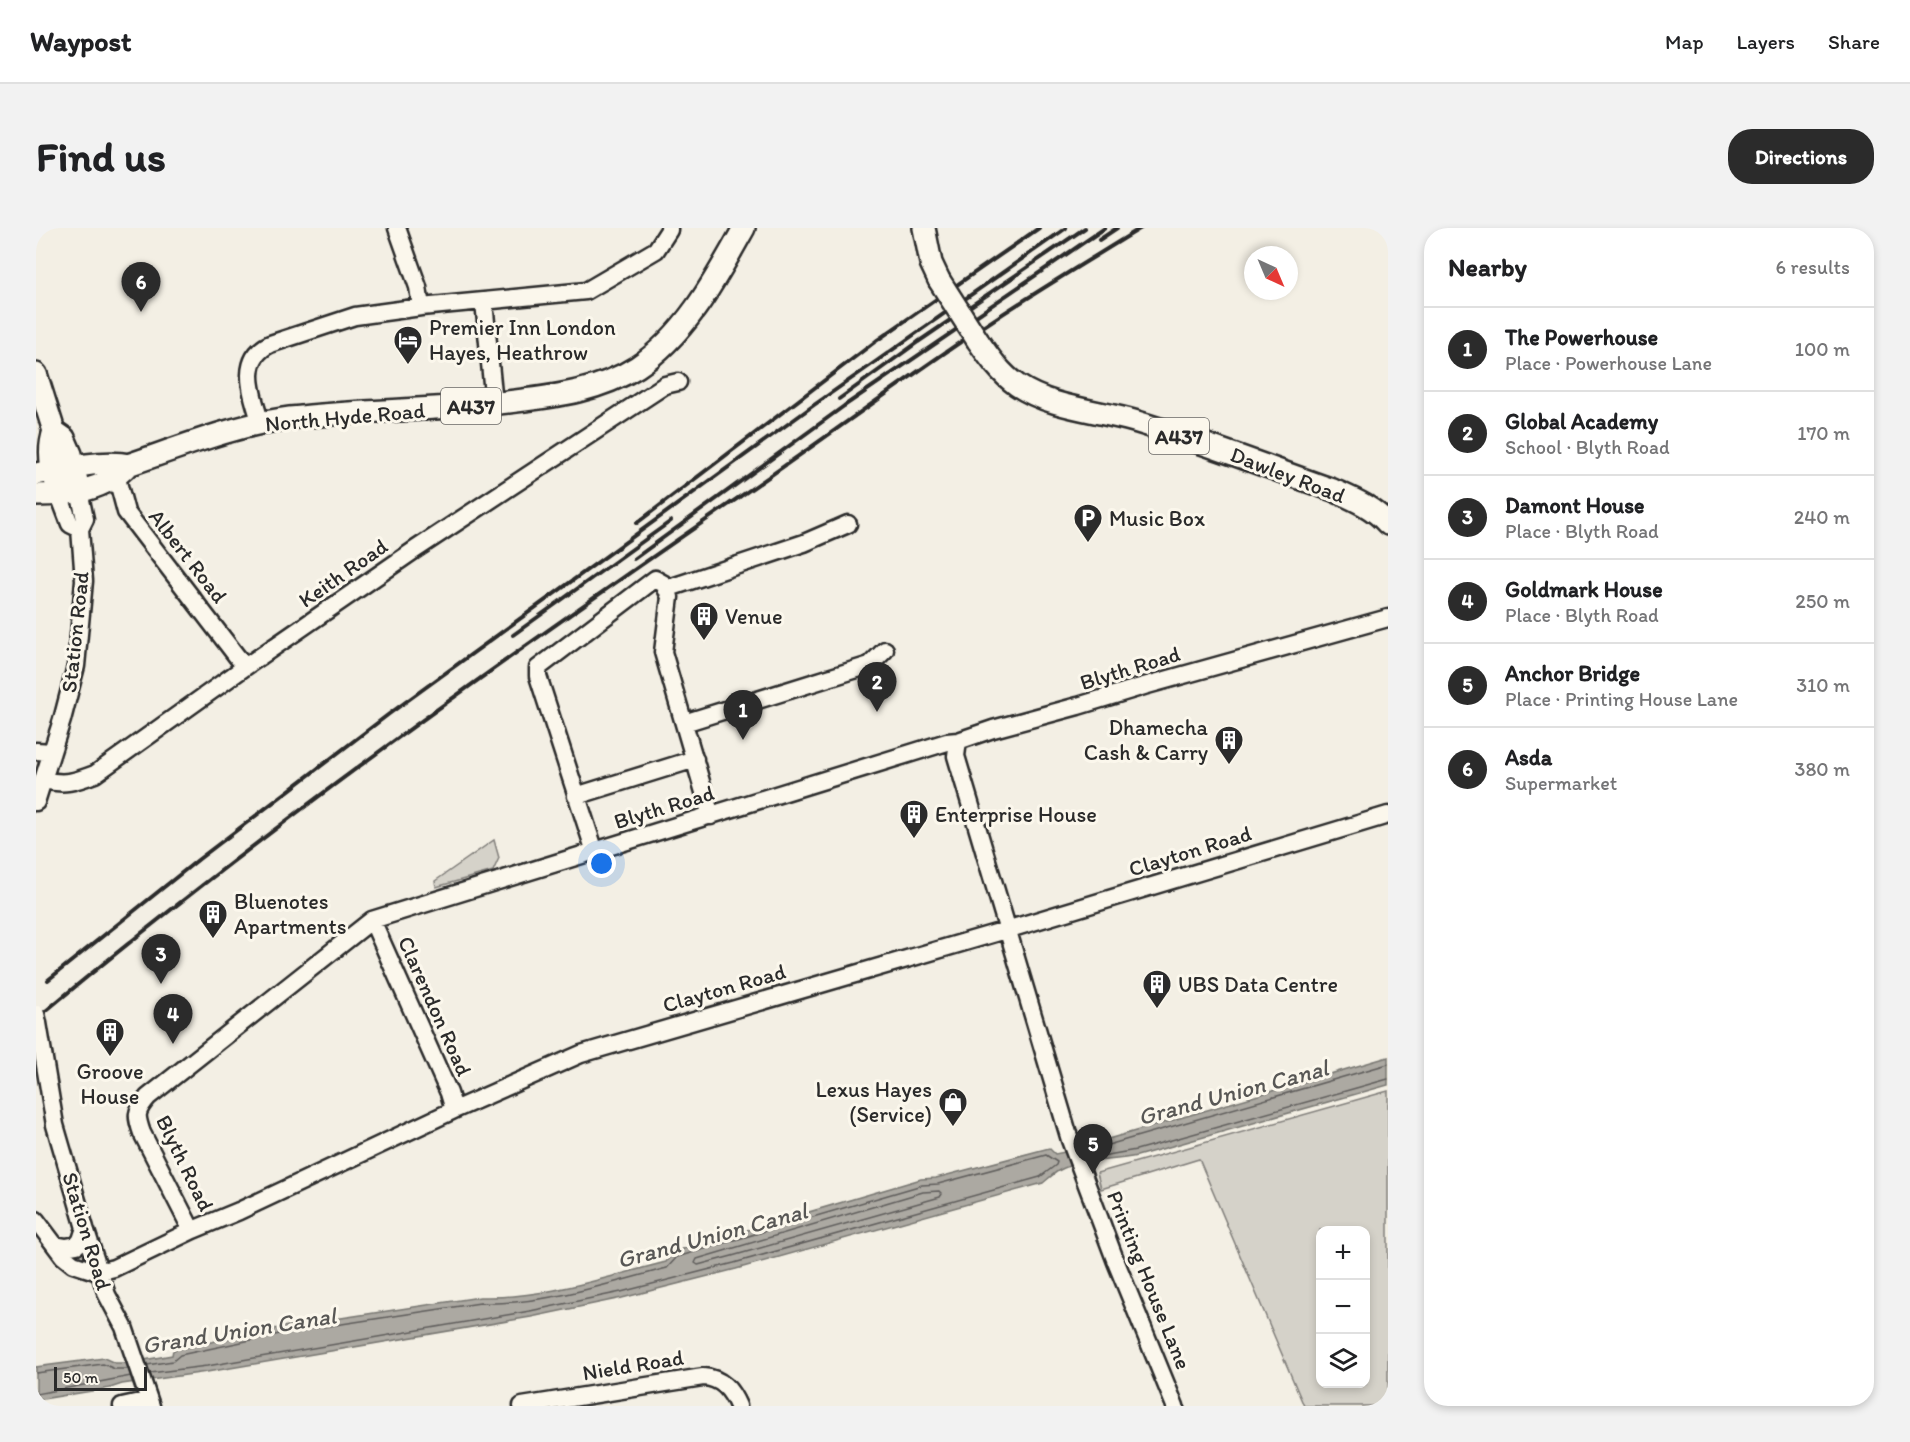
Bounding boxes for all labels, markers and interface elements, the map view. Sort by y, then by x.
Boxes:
text: Waypost [30,24,132,58]
text: Map [1665,29,1704,54]
text: Layers [1737,29,1795,54]
text: Share [1828,29,1880,54]
button: Directions [1728,129,1874,184]
text: Find us [36,131,166,182]
north arrow [1244,246,1298,300]
text: Nearby [1448,251,1527,283]
text: 6 results [1776,255,1850,279]
pin: 6 [122,262,160,312]
place label: Premier Inn London Hayes, Heathrow [429,314,616,366]
hotel icon: Premier Inn London Hayes, Heathrow [392,324,424,366]
text: The Powerhouse [1505,324,1658,351]
text: 1 [1463,337,1472,361]
text: 100 m [1795,337,1850,361]
text: Place · Powerhouse Lane [1505,351,1712,375]
road number: A437 [441,388,501,424]
street label: North Hyde Road [264,397,426,437]
text: Global Academy [1505,408,1658,435]
road number: A437 [1149,418,1209,454]
text: 2 [1462,421,1473,445]
text: 170 m [1797,421,1850,445]
text: School · Blyth Road [1505,435,1670,459]
street label: Dawley Road [1227,441,1349,509]
text: Damont House [1505,492,1644,519]
parking icon: Music Box [1072,502,1104,544]
street label: Albert Road [143,504,233,609]
place label: Music Box [1109,505,1205,532]
text: 3 [1462,505,1473,529]
text: 240 m [1794,505,1850,529]
text: Place · Blyth Road [1505,519,1659,543]
street label: Keith Road [293,532,393,614]
street label: Station Road [55,570,95,694]
text: Goldmark House [1505,576,1663,603]
text: 4 [1461,589,1474,613]
text: 250 m [1795,589,1850,613]
building icon: Venue [688,600,720,642]
place label: Venue [725,603,783,630]
text: Place · Blyth Road [1505,603,1659,627]
street label: Blyth Road [1077,640,1184,696]
text: Anchor Bridge [1505,660,1640,687]
pin: 2 [858,662,896,712]
text: 5 [1462,673,1473,697]
text: 310 m [1796,673,1850,697]
text: Place · Printing House Lane [1505,687,1738,711]
pin: 1 [724,690,762,740]
place label: Dhamecha Cash & Carry [1084,714,1209,766]
building icon: Dhamecha Cash & Carry [1213,724,1245,766]
text: Asda [1505,744,1552,771]
text: 6 [1462,757,1473,781]
text: 380 m [1795,757,1850,781]
text: Supermarket [1505,771,1617,795]
street label: Blyth Road [611,779,718,835]
building icon: Enterprise House [898,798,930,840]
place label: Enterprise House [935,801,1097,828]
street label: Clayton Road [1125,820,1255,882]
your location [587,849,616,878]
place label: Bluenotes Apartments [234,888,347,940]
building icon: Bluenotes Apartments [197,898,229,940]
street label: Clarendon Road [392,932,478,1080]
pin: 3 [142,934,180,984]
street label: Clayton Road [659,958,789,1018]
building icon: UBS Data Centre [1141,968,1173,1010]
place label: UBS Data Centre [1178,971,1338,998]
pin: 4 [154,994,192,1044]
building icon: Groove House [94,1016,126,1058]
water label: Grand Union Canal [1135,1052,1334,1131]
place label: Groove House [76,1058,144,1110]
place label: Lexus Hayes (Service) [815,1076,932,1128]
shop icon: Lexus Hayes (Service) [937,1086,969,1128]
street label: Blyth Road [150,1111,220,1216]
pin: 5 [1074,1124,1112,1174]
street label: Station Road [56,1169,118,1293]
street label: Printing House Lane [1101,1187,1197,1373]
water label: Grand Union Canal [614,1195,813,1274]
map controls [1316,1226,1370,1388]
button: + [1316,1226,1370,1280]
button: − [1316,1280,1370,1334]
water label: Grand Union Canal [140,1300,340,1360]
button: layers [1316,1334,1370,1388]
street label: Nield Road [580,1344,686,1386]
scale bar [54,1364,147,1392]
text: 50 m [63,1368,98,1387]

